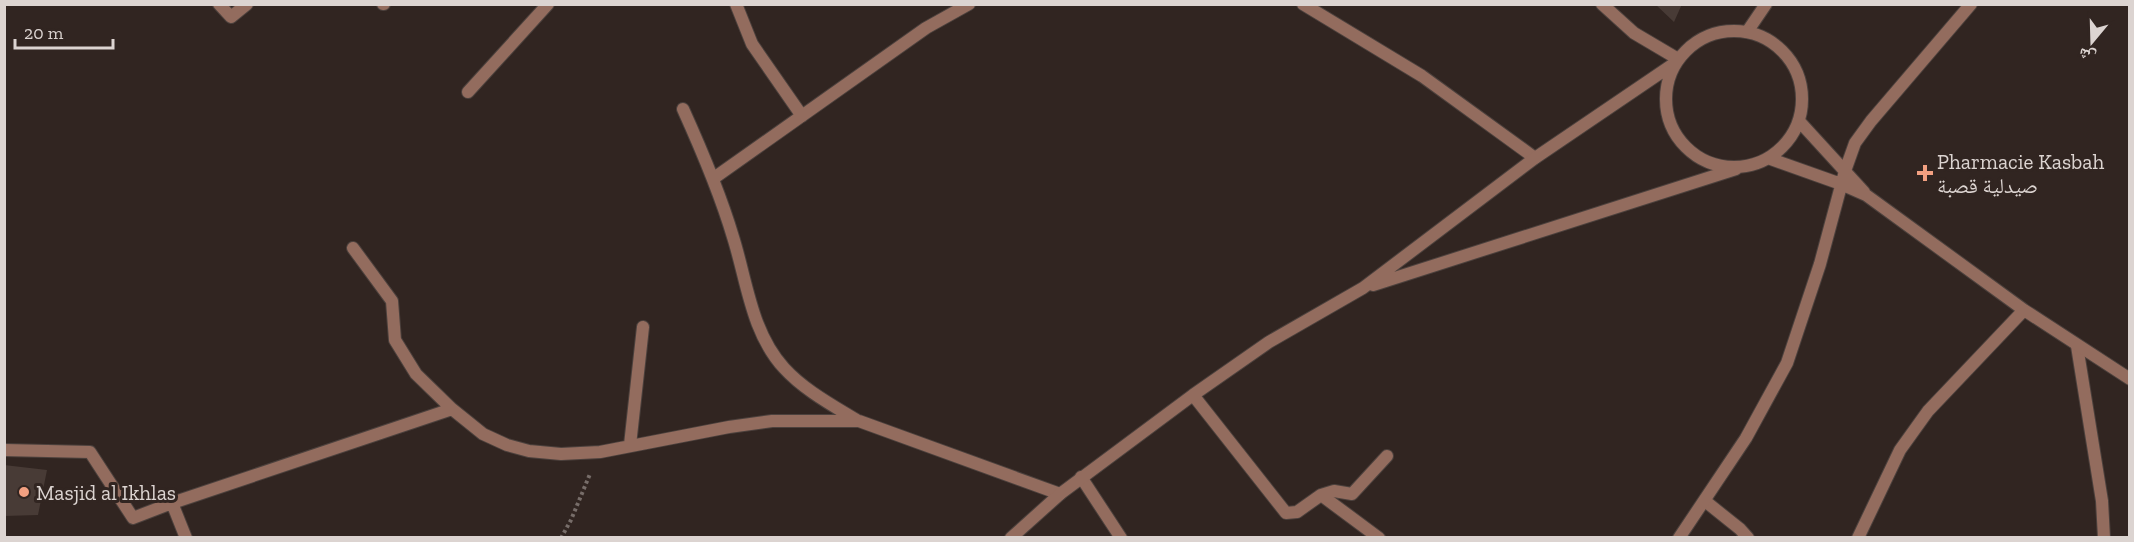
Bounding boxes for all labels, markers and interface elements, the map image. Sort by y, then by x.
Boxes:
scale bar [15,12,112,50]
north arrow [2062,12,2122,72]
text: 20 m [24,22,64,44]
text: ش [2076,44,2098,67]
place label: Pharmacie Kasbah صيدلية قصبة [1937,149,2104,198]
marker: Pharmacie Kasbah صيدلية قصبة [1918,166,1932,180]
place label: Masjid al Ikhlas [36,480,176,506]
marker: Masjid al Ikhlas [17,485,31,499]

